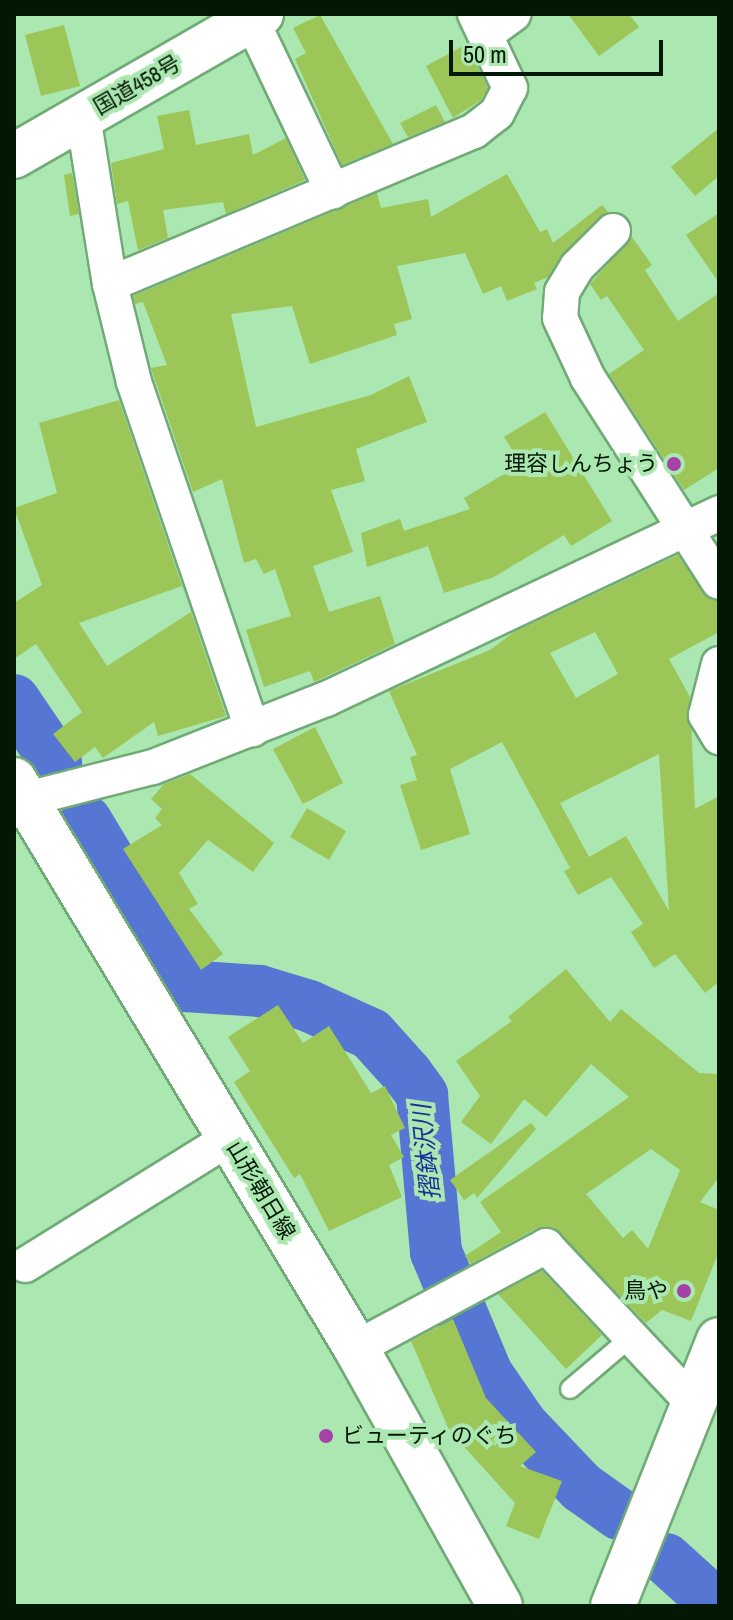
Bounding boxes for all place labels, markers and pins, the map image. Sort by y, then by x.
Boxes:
place label: 理容しんちょう [504,451,658,477]
marker: 理容しんちょう [665,455,683,473]
place label: 鳥や [624,1278,668,1304]
marker: 鳥や [675,1282,693,1300]
place label: ビューティのぐち [342,1423,518,1449]
marker: ビューティのぐち [317,1427,335,1445]

